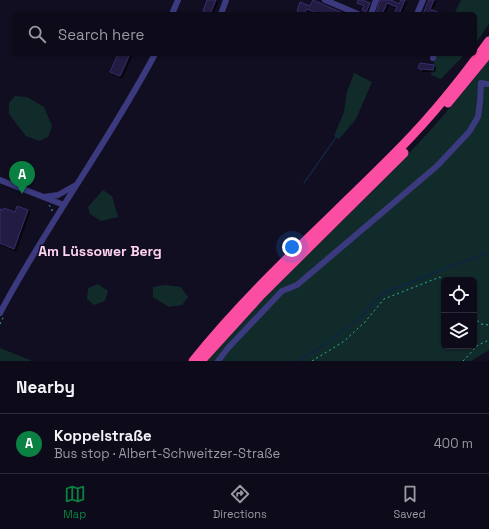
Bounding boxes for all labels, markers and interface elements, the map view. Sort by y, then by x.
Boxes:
search box [12,12,477,56]
icon: search [26,23,48,45]
text: Search here [58,25,144,44]
pin: A [9,161,35,194]
your location [282,237,302,257]
district label: Am Lüssower Berg [38,242,162,260]
map controls [441,277,477,349]
button: locate [441,277,477,313]
button: layers [441,313,477,349]
text: Nearby [16,376,75,398]
text: Koppelstraße [54,426,152,445]
text: A [25,435,33,452]
text: 400 m [434,435,473,452]
text: Bus stop · Albert-Schweitzer-Straße [54,445,280,462]
tab: Map [63,483,86,521]
tab: Directions [213,483,267,521]
tab: Saved [394,483,426,521]

